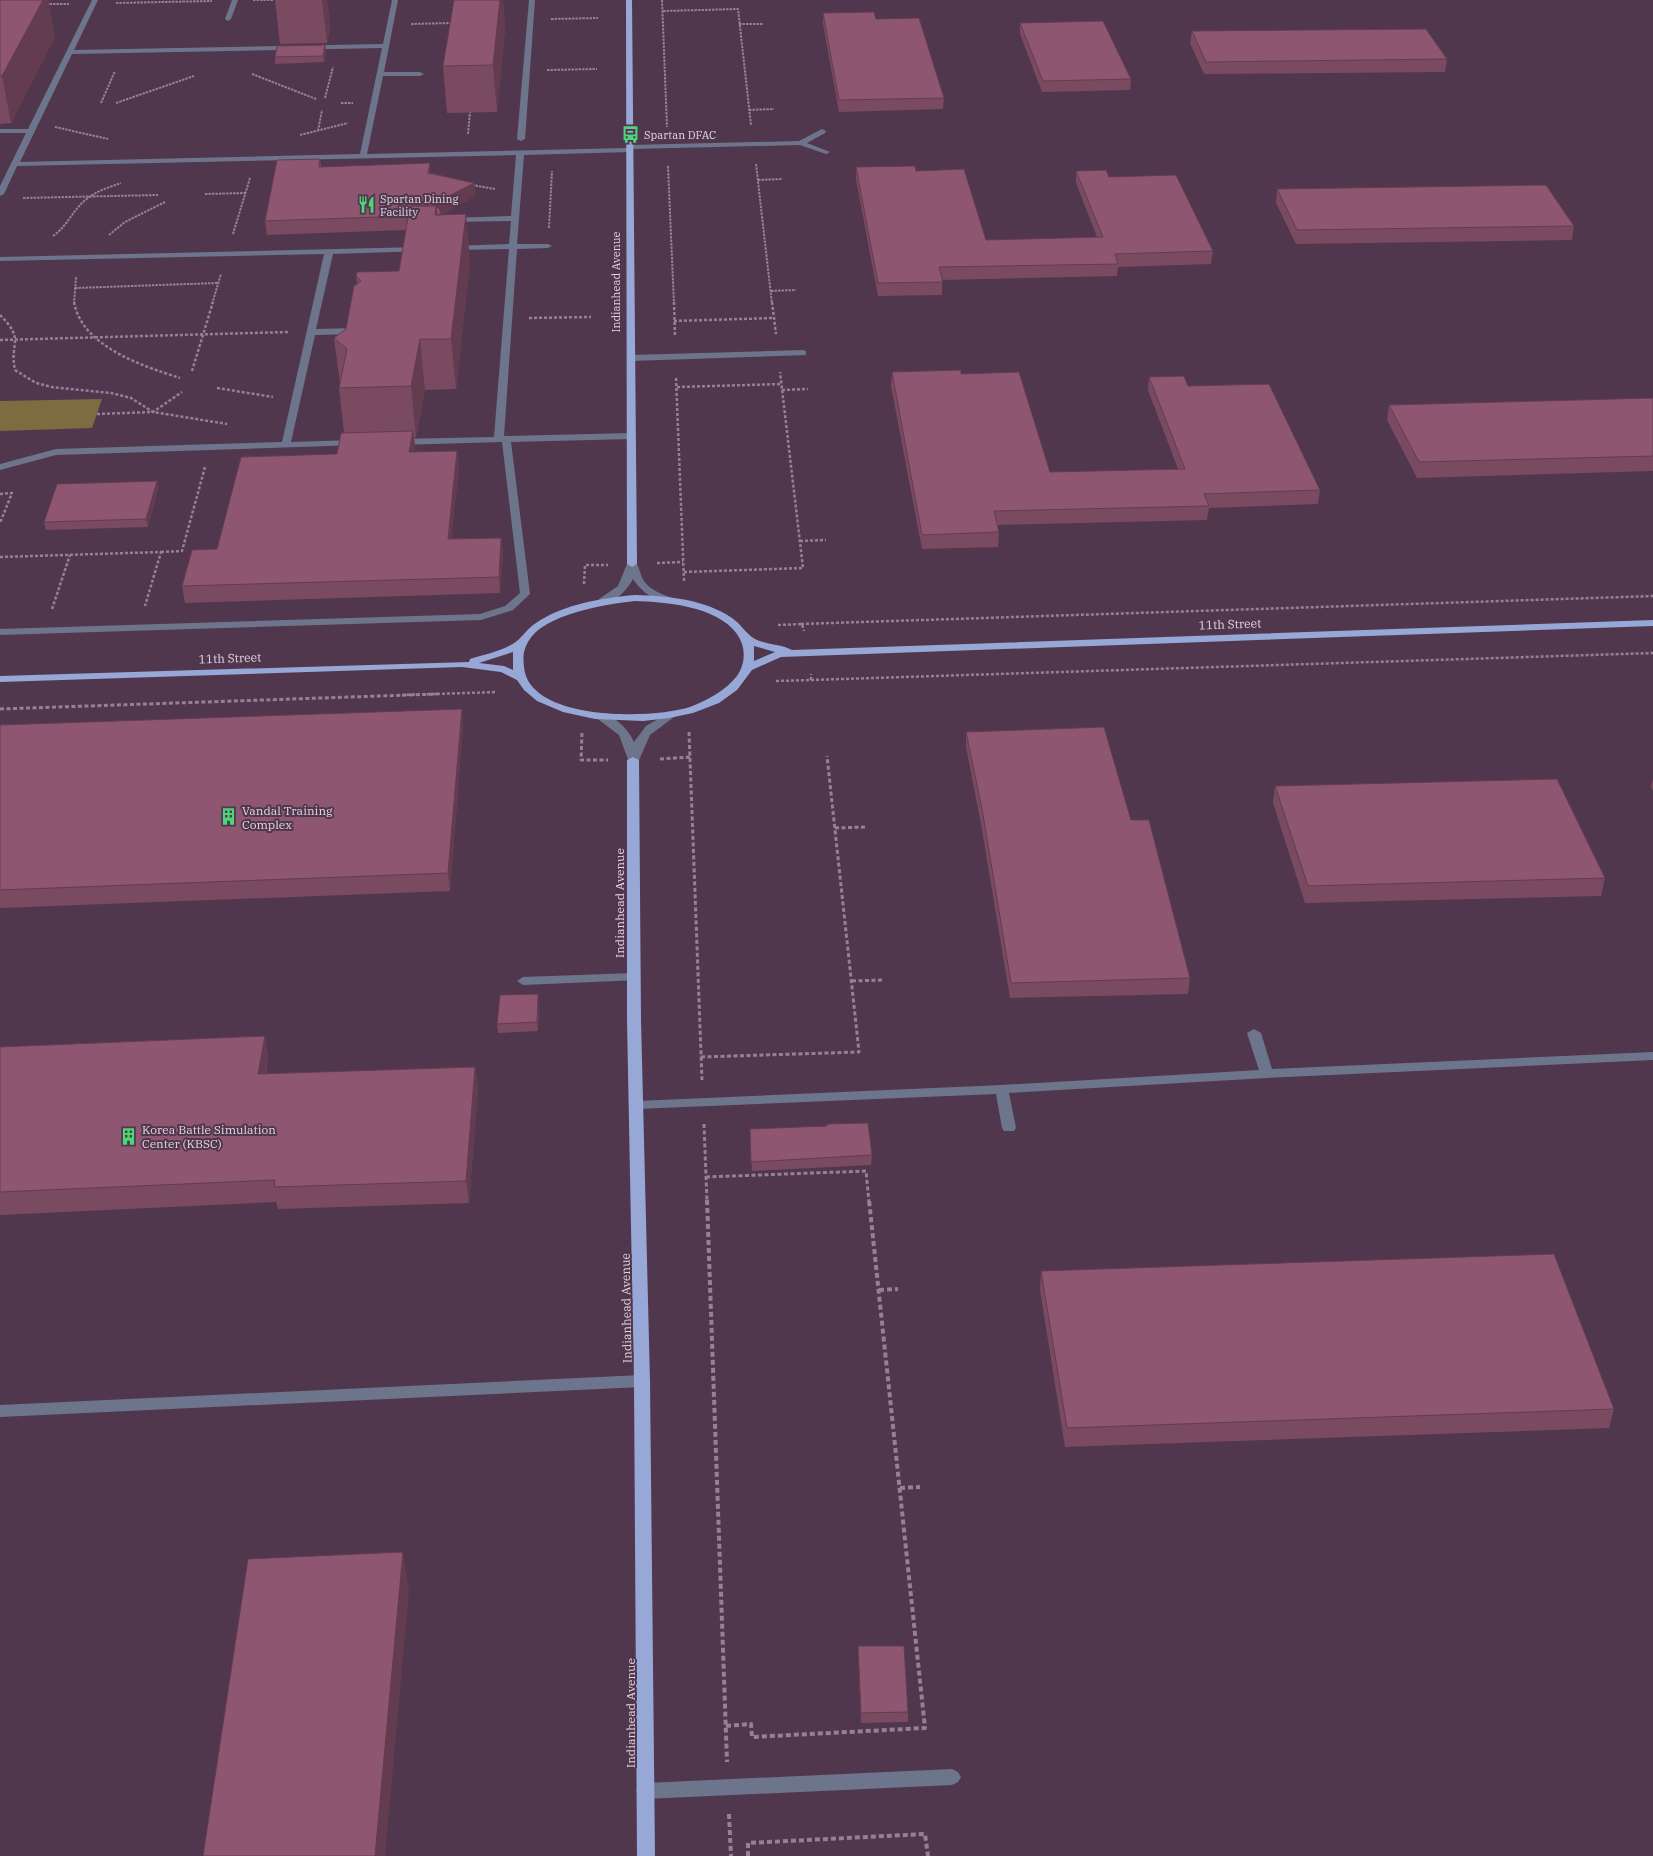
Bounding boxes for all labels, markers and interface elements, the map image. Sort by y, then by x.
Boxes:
bus stop icon: Spartan DFAC [620,125,640,145]
place label: Spartan DFAC [644,128,716,142]
place label: Spartan Dining Facility [380,192,458,219]
restaurant icon: Spartan Dining Facility [356,195,376,215]
street label: Indianhead Avenue [609,231,623,332]
street label: 11th Street [1198,615,1262,633]
street label: 11th Street [198,649,262,667]
place label: Vandal Training Complex [242,803,333,832]
building icon: Vandal Training Complex [218,807,238,827]
street label: Indianhead Avenue [612,848,627,958]
place label: Korea Battle Simulation Center (KBSC) [142,1122,276,1151]
building icon: Korea Battle Simulation Center (KBSC) [118,1126,138,1146]
street label: Indianhead Avenue [618,1253,634,1363]
street label: Indianhead Avenue [623,1658,638,1768]

